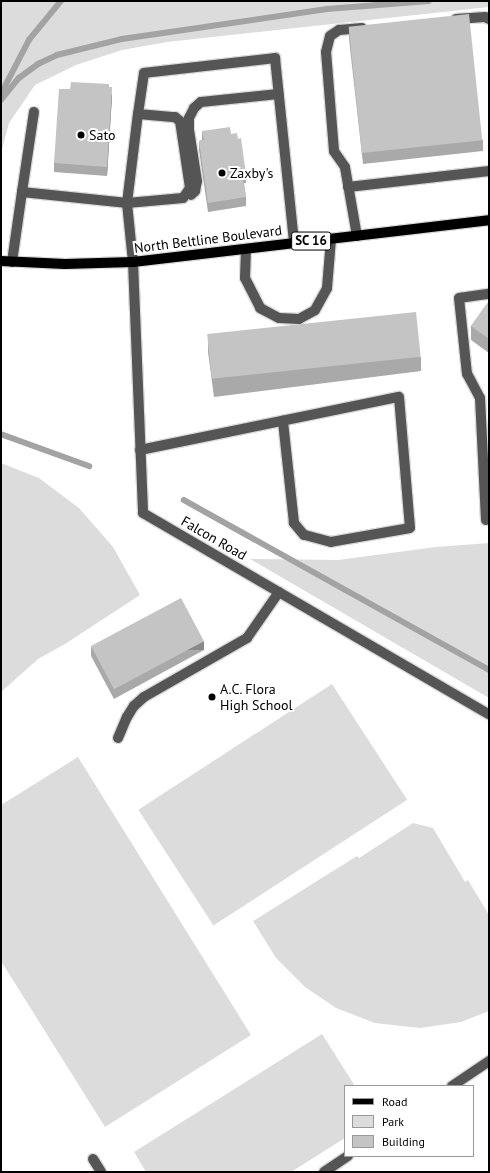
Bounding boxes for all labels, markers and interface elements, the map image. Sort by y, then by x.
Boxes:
place label: Sato [89,127,115,143]
marker: Sato [76,130,86,140]
place label: Zaxby's [230,165,273,181]
marker: Zaxby's [217,168,227,178]
street label: North Beltline Boulevard [133,222,283,256]
road number: SC 16 [290,230,332,252]
street label: Falcon Road [178,513,250,563]
place label: A.C. Flora High School [220,681,293,714]
marker: A.C. Flora High School [207,692,217,702]
legend [344,1085,474,1157]
text: Road [382,1094,407,1109]
text: Park [382,1114,404,1129]
text: Building [382,1134,425,1149]

